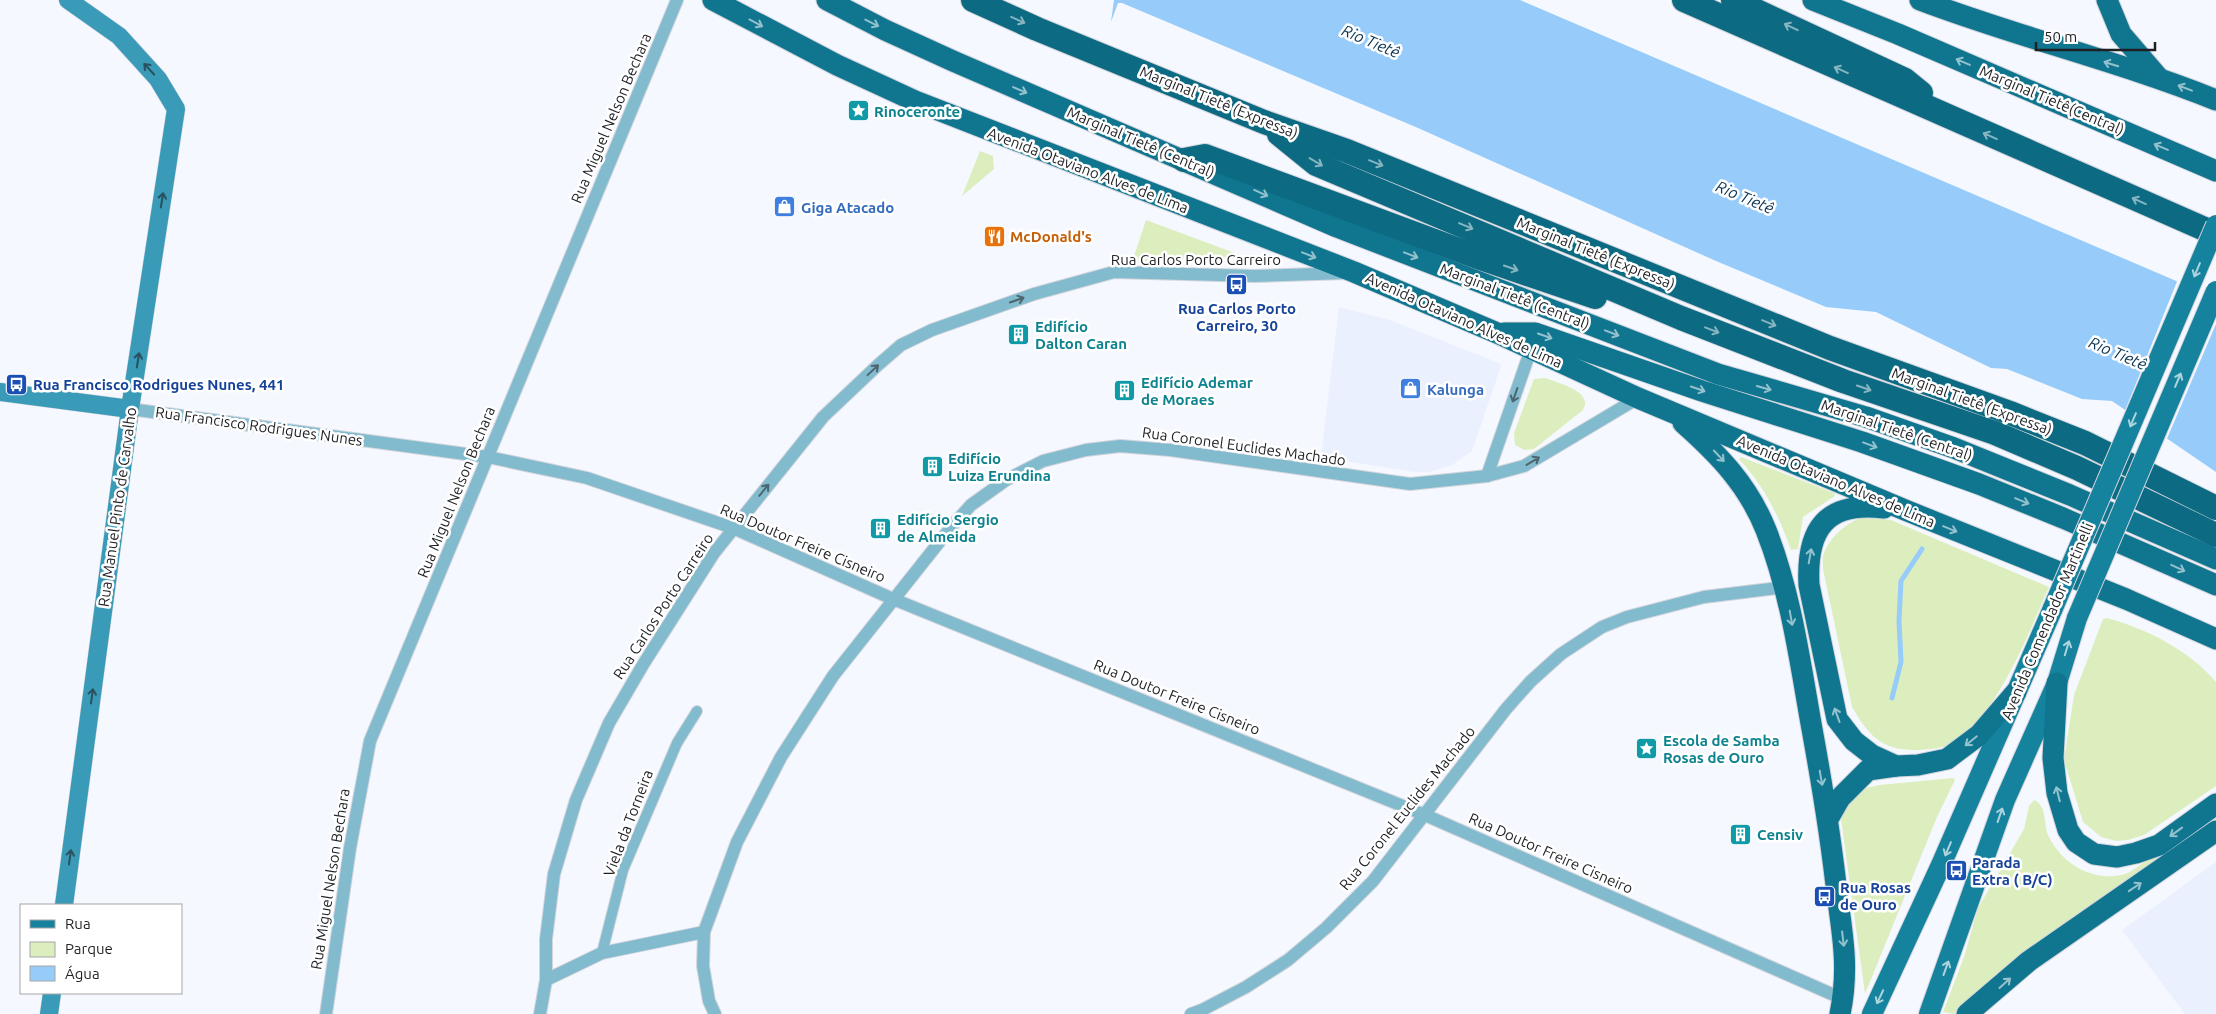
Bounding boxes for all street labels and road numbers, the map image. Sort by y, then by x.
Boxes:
street label: Rua Miguel Nelson Bechara [567,30,655,206]
street label: Marginal Tietê (Expressa) [1137,62,1301,142]
street label: Marginal Tietê(Central) [1977,62,2127,138]
street label: Marginal Tietê (Central) [1065,103,1217,181]
street label: Avenida Otaviano Alves de Lima [985,124,1191,216]
street label: Marginal Tietê (Expressa) [1514,213,1678,293]
street label: Rua Carlos Porto Carreiro [1111,251,1281,268]
street label: Marginal Tietê (Central) [1438,260,1592,332]
street label: Avenida Otaviano Alves de Lima [1363,269,1565,371]
street label: Marginal Tietê (Expressa) [1890,364,2054,438]
street label: Marginal Tietê (Central) [1819,396,1975,464]
street label: Rua Francisco Rodrigues Nunes [154,403,364,449]
street label: Rua Miguel Nelson Bechara [414,404,498,580]
street label: Rua Manuel Pinto de Carvalho [95,406,139,608]
street label: Rua Coronel Euclides Machado [1141,423,1347,469]
street label: Avenida Otaviano Alves de Lima [1734,431,1938,531]
street label: Rua Doutor Freire Cisneiro [718,500,888,586]
street label: Avenida Comendador Martinelli [1998,520,2096,722]
street label: Rua Carlos Porto Carreiro [609,530,717,682]
street label: Rua Doutor Freire Cisneiro [1091,656,1263,738]
street label: Rua Coronel Euclides Machado [1336,723,1478,893]
street label: Viela da Torneira [600,767,656,879]
street label: Rua Miguel Nelson Bechara [307,787,353,971]
street label: Rua Doutor Freire Cisneiro [1466,809,1636,897]

